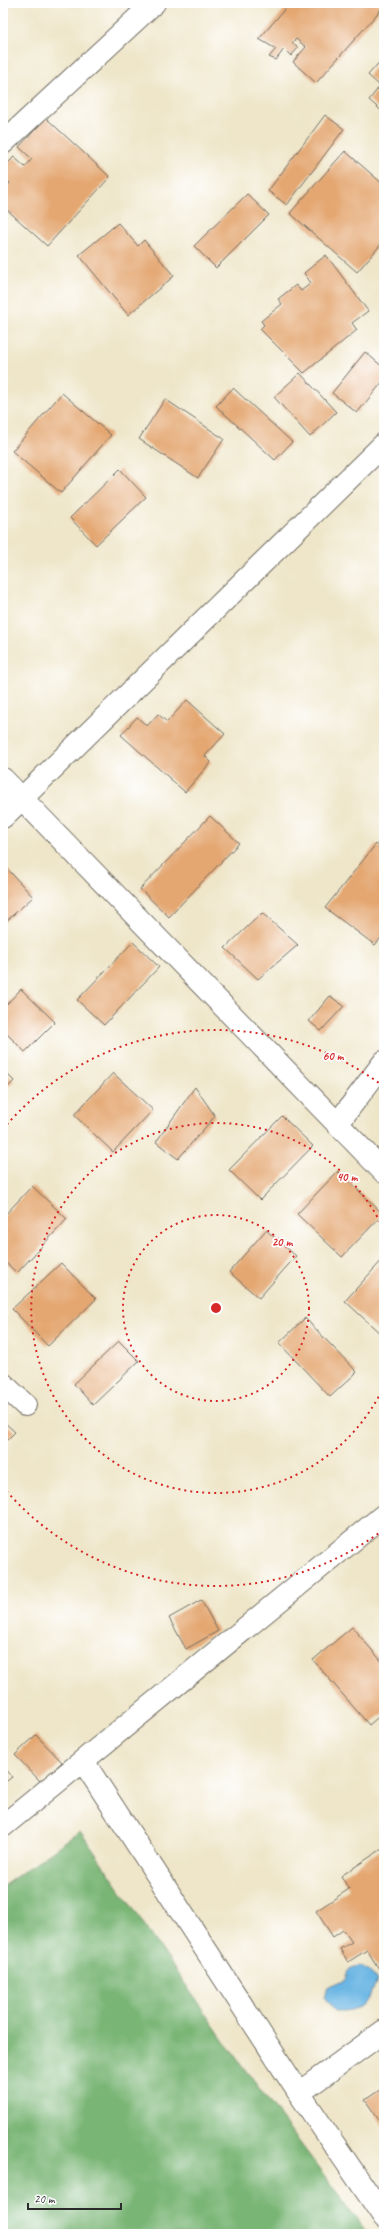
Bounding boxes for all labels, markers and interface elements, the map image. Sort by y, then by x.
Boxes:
text: 60 m [323,1048,345,1064]
text: 40 m [337,1169,358,1185]
text: 20 m [272,1234,293,1250]
centre of rings [209,1301,223,1315]
scale bar [28,2185,121,2211]
text: 20 m [34,2191,56,2207]

